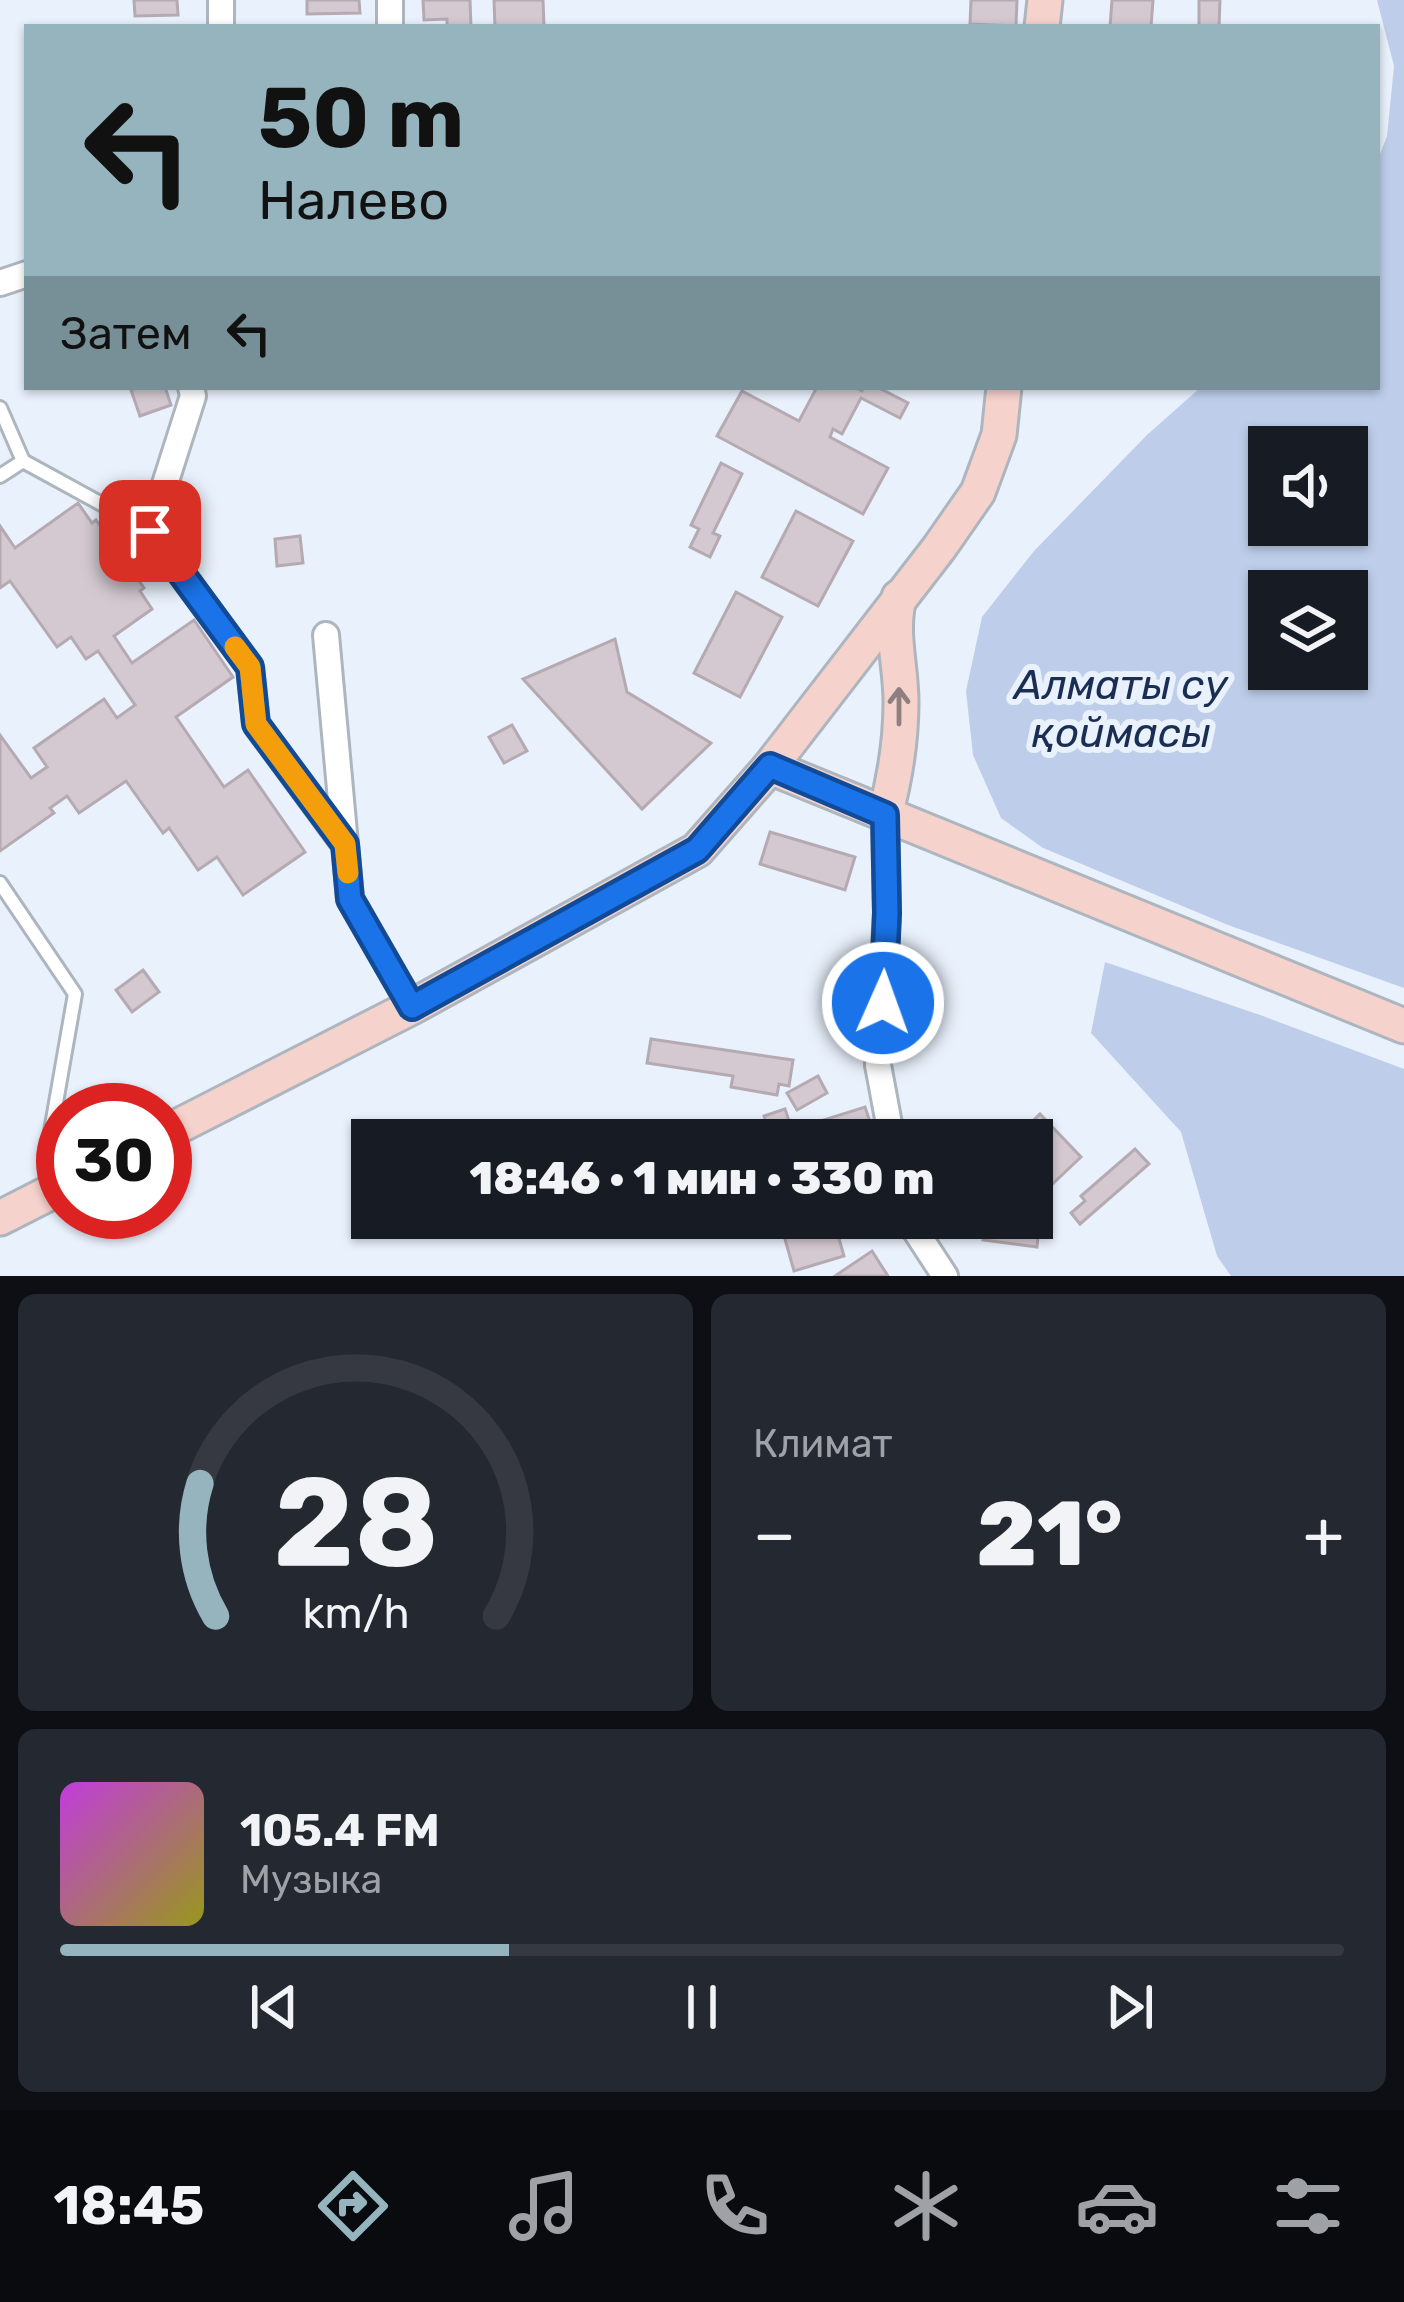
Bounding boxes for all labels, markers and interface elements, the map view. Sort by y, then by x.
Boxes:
text: 50 m [258,68,464,168]
icon: left [60,72,216,228]
text: Налево [258,169,449,233]
icon: left [216,300,282,366]
text: Затем [60,307,192,360]
map controls [1248,426,1368,690]
button: sound [1248,426,1368,546]
pin [99,480,201,582]
icon: arrive [117,498,183,564]
button: layers [1248,570,1368,690]
water label: Алматы су қоймасы [1012,660,1229,758]
one-way arrow [888,687,910,726]
position arrow [820,940,946,1066]
speed limit sign: 30 [36,1083,192,1239]
text: 18:46 · 1 мин · 330 m [470,1152,934,1205]
text: Климат [753,1421,892,1467]
text: 28 [273,1448,438,1596]
text: 21° [976,1481,1122,1588]
text: − [753,1495,796,1574]
text: + [1303,1495,1344,1574]
text: km/h [302,1587,409,1638]
text: 105.4 FM [240,1804,440,1857]
text: Музыка [240,1857,382,1903]
icon: previous [241,1974,307,2040]
icon: pause [669,1974,735,2040]
icon: next [1097,1974,1163,2040]
icon: directions [311,2164,395,2248]
icon: music [502,2164,586,2248]
icon: phone [693,2164,777,2248]
icon: climate [884,2164,968,2248]
icon: car [1075,2164,1159,2248]
icon: filters [1266,2164,1350,2248]
text: 18:45 [54,2174,204,2238]

